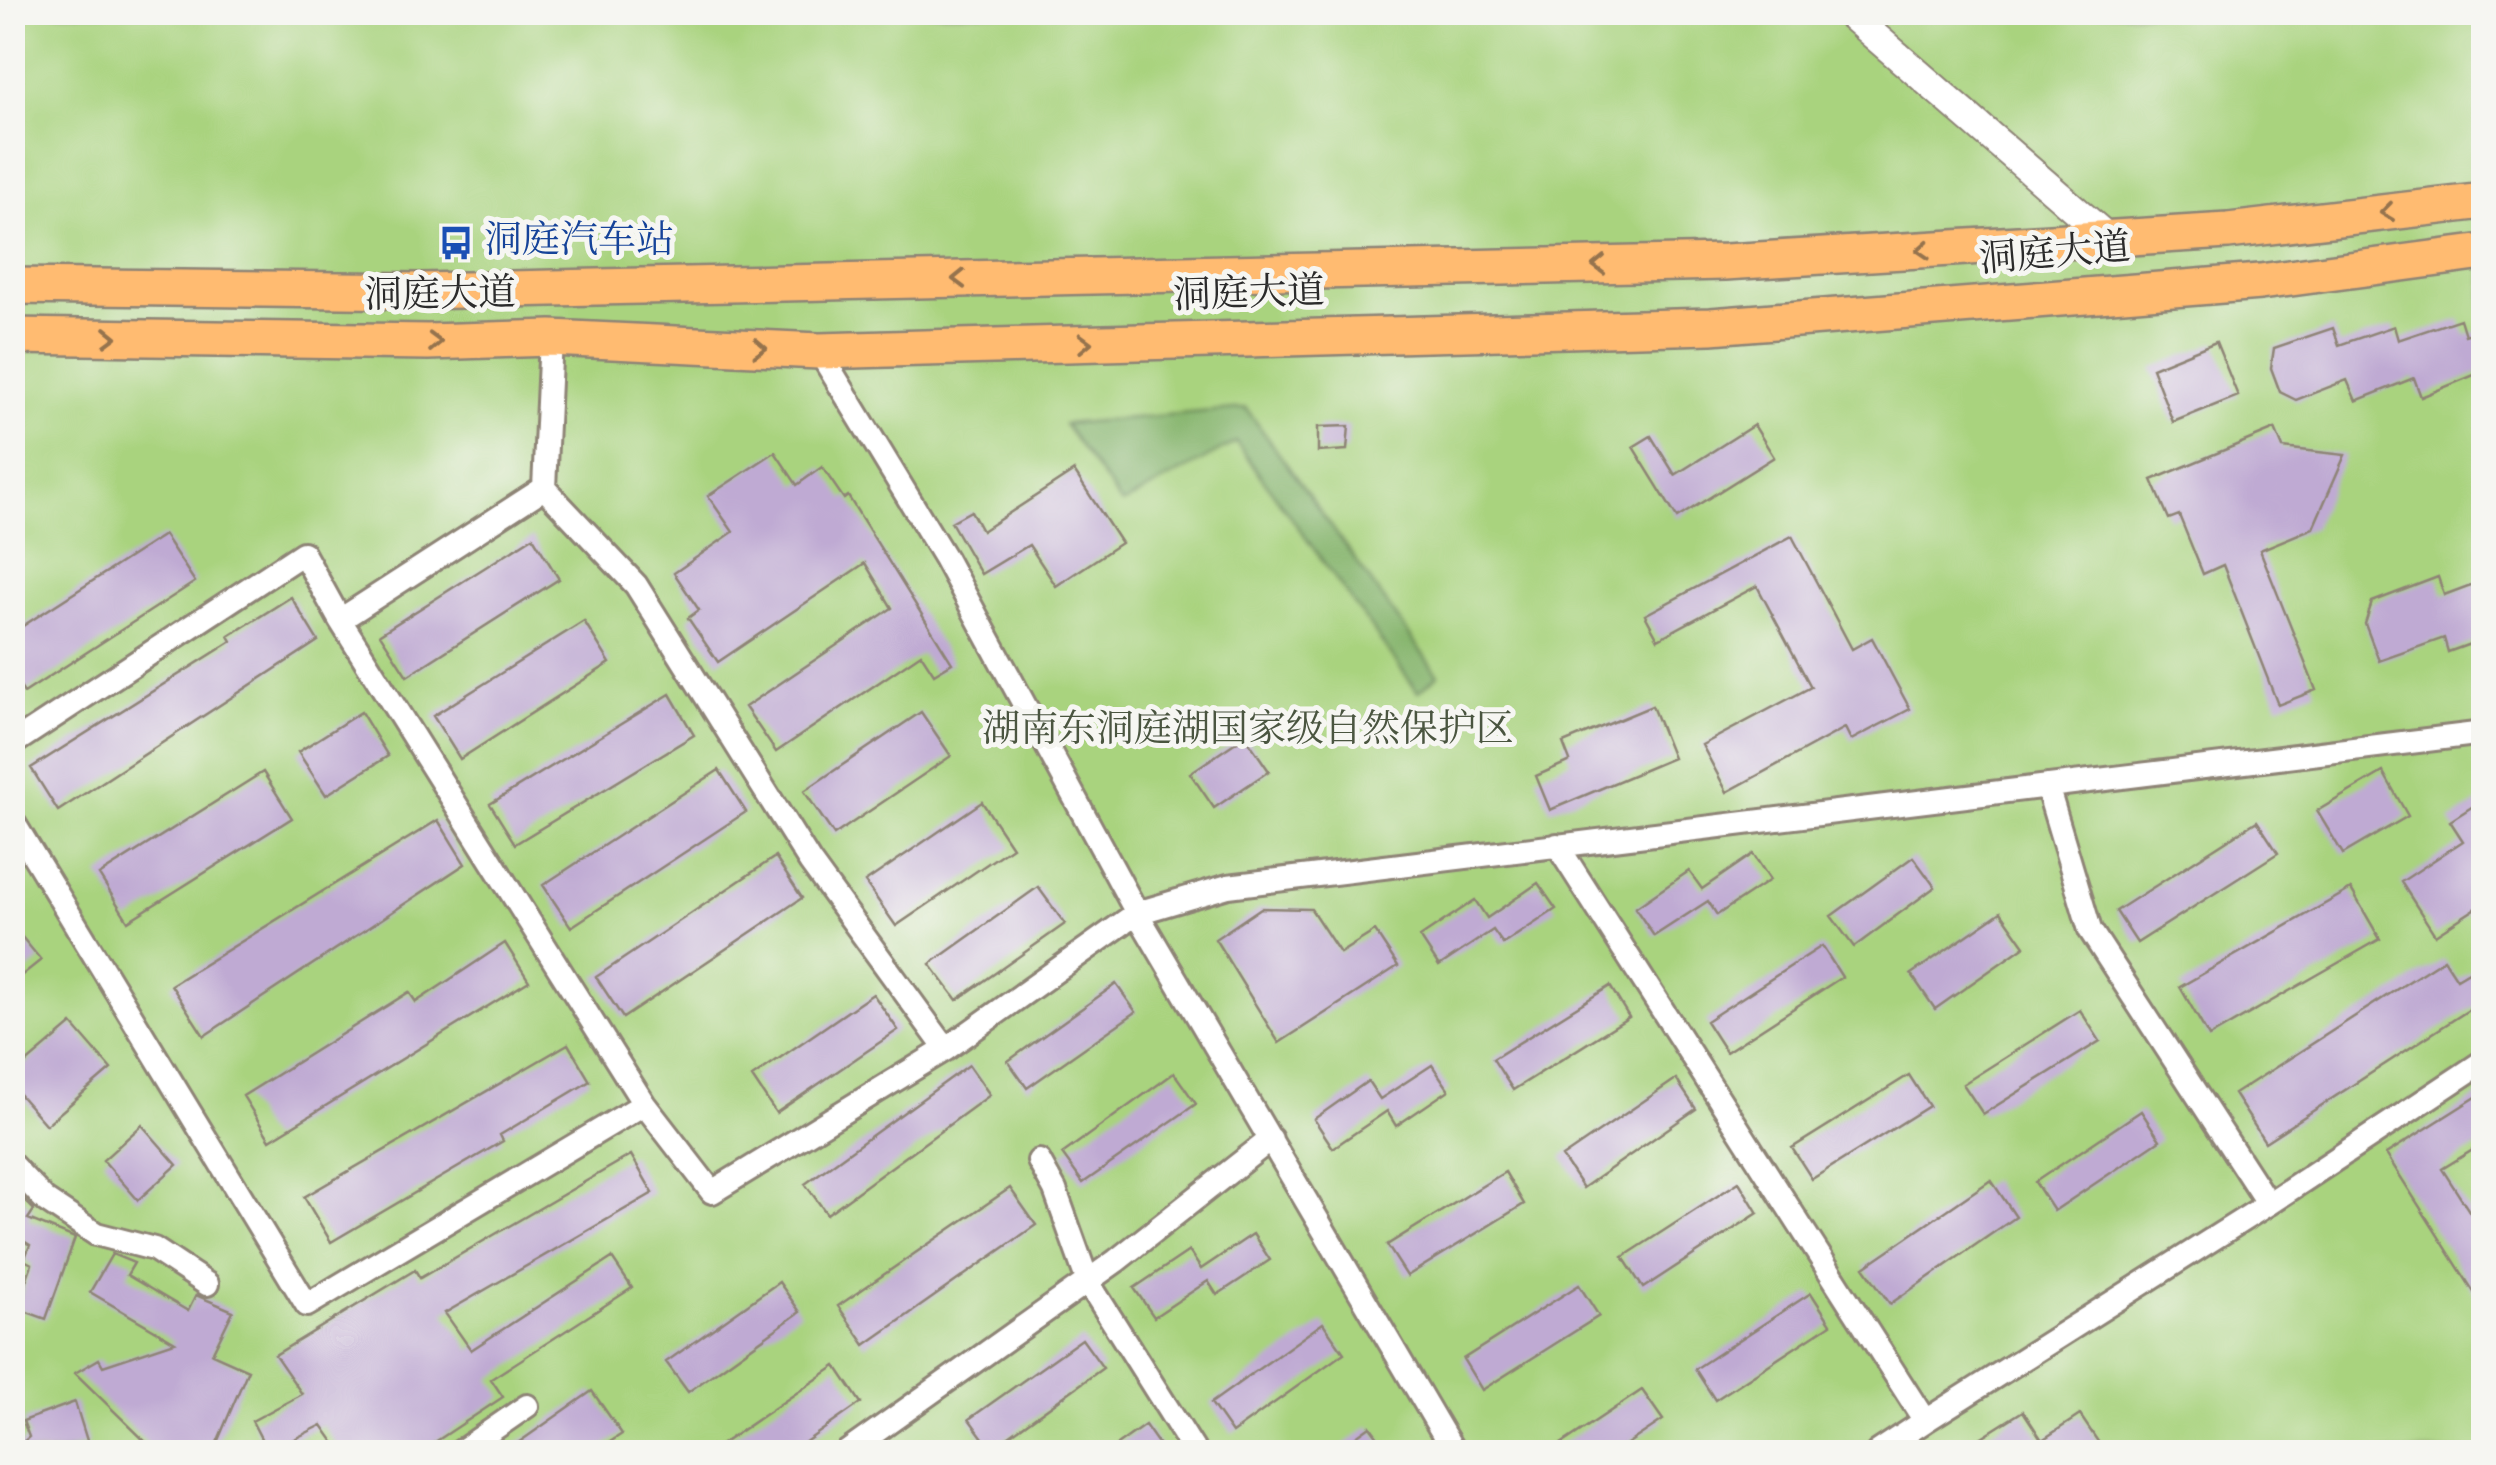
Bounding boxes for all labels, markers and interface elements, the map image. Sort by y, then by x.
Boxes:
one-way arrow [2378,201,2394,222]
place label: 洞庭汽车站 [484,216,674,270]
street label: 洞庭大道 [1977,222,2133,290]
bus stop icon: 洞庭汽车站 [437,224,475,262]
one-way arrow [1915,239,1931,260]
one-way arrow [1590,255,1606,276]
street label: 洞庭大道 [1172,266,1326,326]
street label: 洞庭大道 [364,269,516,325]
one-way arrow [950,269,966,290]
one-way arrow [102,326,118,348]
one-way arrow [427,331,443,352]
one-way arrow [1077,333,1093,354]
one-way arrow [752,337,768,358]
park label: 湖南东洞庭湖国家级自然保护区 [982,705,1514,759]

